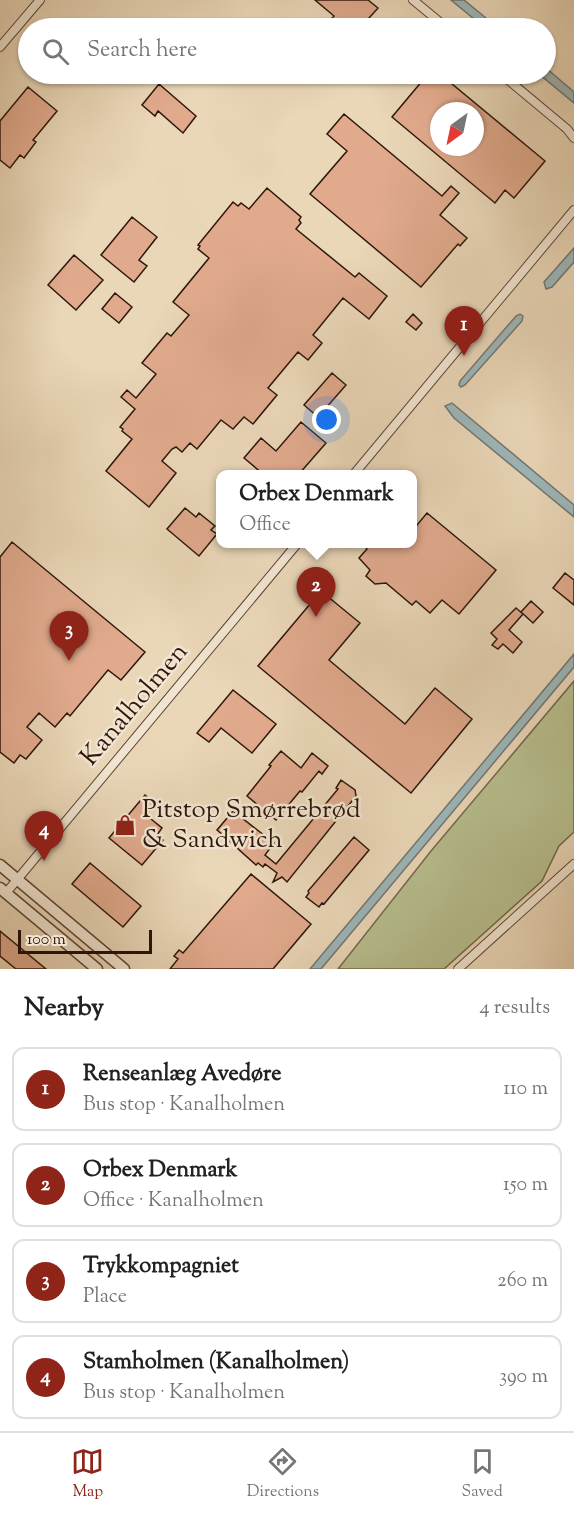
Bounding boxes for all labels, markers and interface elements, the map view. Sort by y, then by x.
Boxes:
search box [18,18,556,84]
icon: search [39,35,72,68]
text: Search here [87,35,197,67]
north arrow [430,102,484,156]
pin: 1 [444,306,484,356]
your location [312,405,341,434]
popup [216,470,417,548]
text: Orbex Denmark [239,479,394,511]
text: Office [239,511,291,540]
pin: 2 [296,568,336,617]
pin: 3 [50,612,88,661]
street label: Kanalholmen [72,635,198,775]
place label: Pitstop Smørrebrød & Sandwich [142,792,361,859]
pin: 4 [24,812,63,861]
shop icon: Pitstop Smørrebrød & Sandwich [113,813,137,837]
scale bar [18,927,152,954]
text: 100 m [27,929,66,952]
text: Nearby [24,990,104,1027]
text: 4 results [479,994,550,1023]
text: Renseanlæg Avedøre [83,1059,281,1091]
text: 1 [42,1075,49,1104]
text: 110 m [503,1075,548,1104]
text: Bus stop · Kanalholmen [83,1091,285,1120]
text: Orbex Denmark [83,1155,237,1187]
text: 2 [41,1171,50,1200]
text: 150 m [503,1171,548,1200]
text: Office · Kanalholmen [83,1187,264,1216]
text: Trykkompagniet [83,1251,239,1283]
text: 3 [41,1267,50,1296]
text: 260 m [497,1267,548,1296]
text: Place [83,1283,127,1312]
text: Stamholmen (Kanalholmen) [83,1347,349,1379]
text: 4 [40,1363,51,1392]
text: 390 m [499,1363,548,1392]
text: Bus stop · Kanalholmen [83,1379,285,1408]
tab: Map [71,1445,104,1504]
tab: Directions [247,1445,319,1504]
tab: Saved [462,1445,503,1504]

